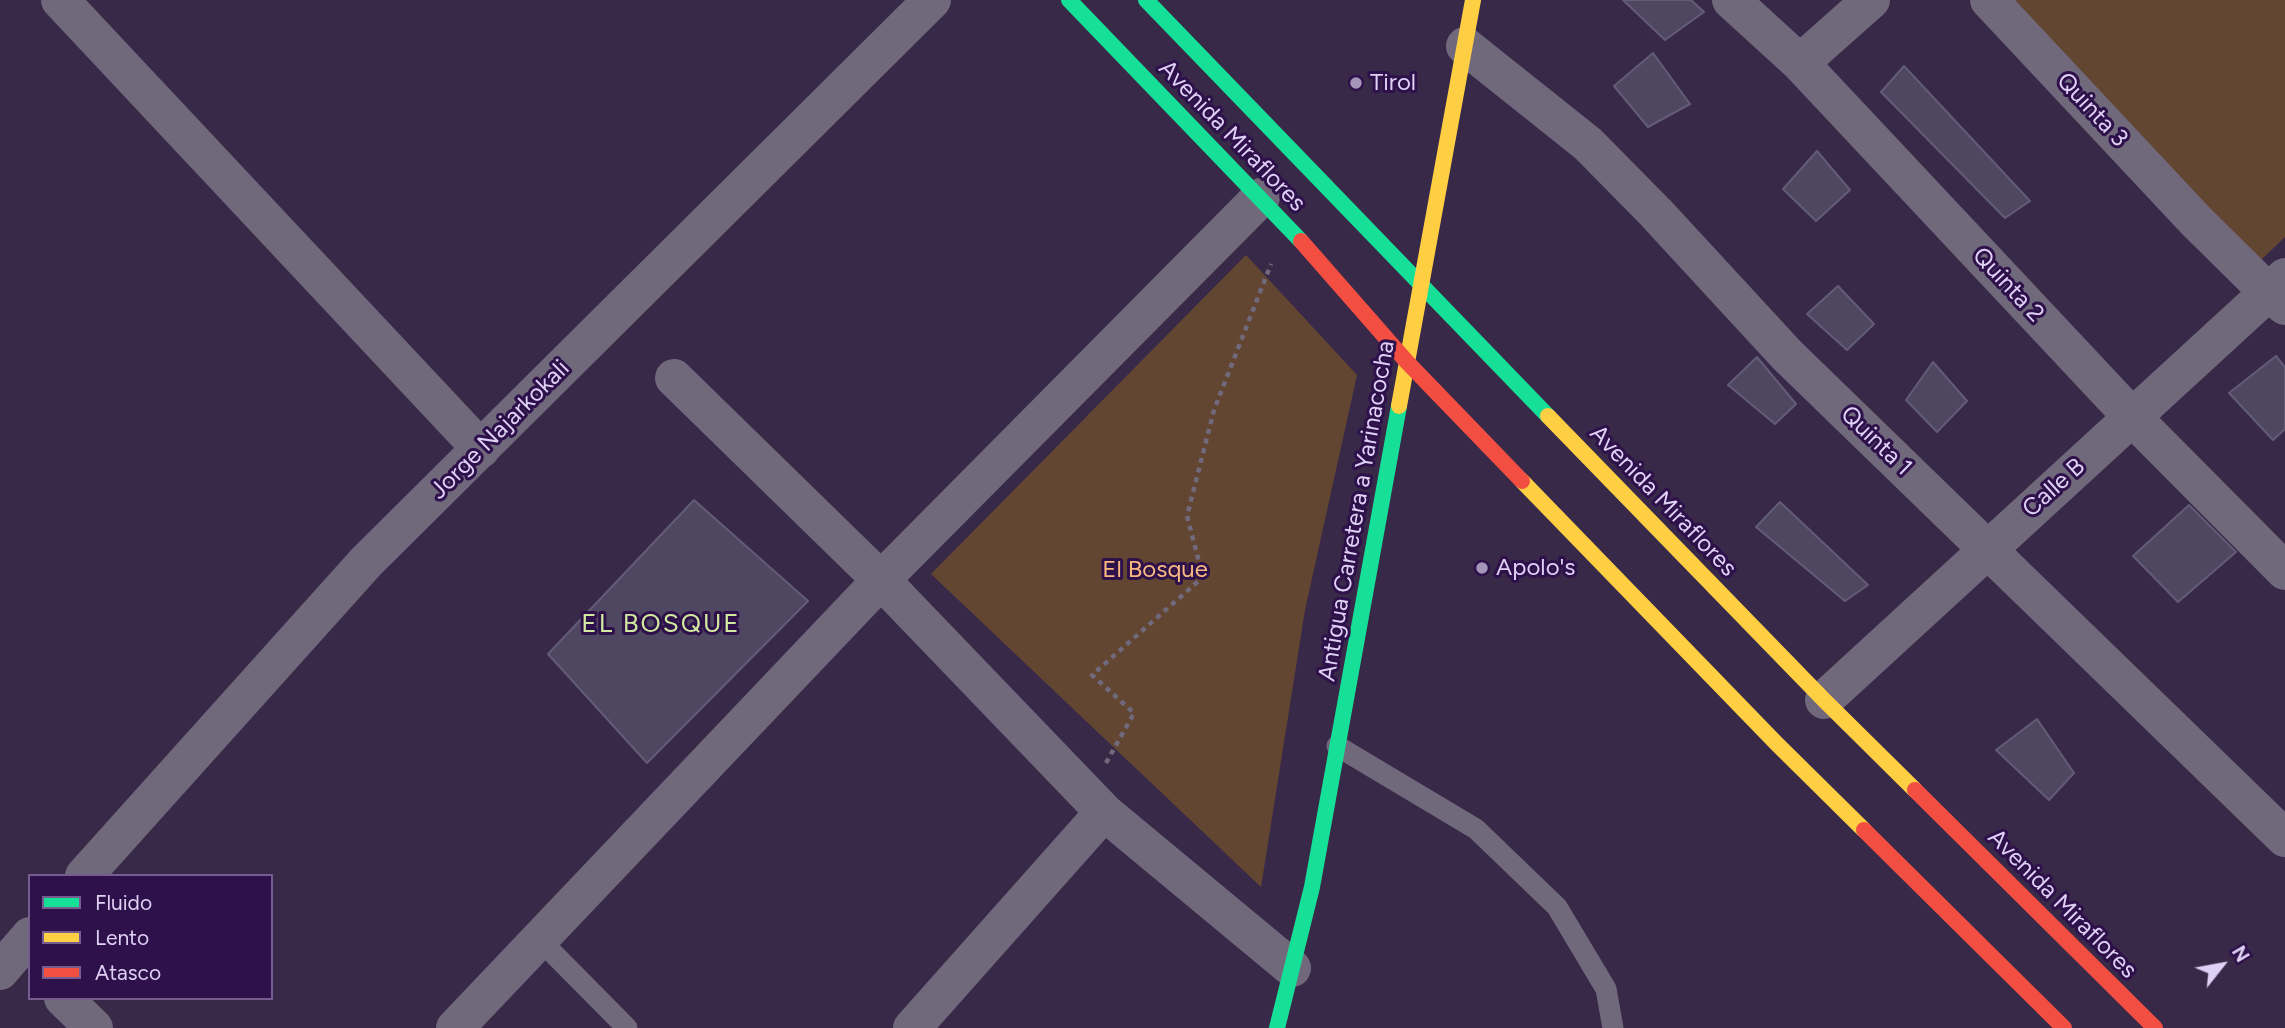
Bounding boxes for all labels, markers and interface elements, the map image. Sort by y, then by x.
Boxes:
street label: Avenida Miraflores [1152,54,1312,218]
street label: Quinta 3 [2050,67,2134,153]
place label: Tirol [1370,69,1416,97]
marker: Tirol [1348,75,1364,91]
street label: Quinta 2 [1966,242,2050,328]
street label: Antigua Carretera a Yarinacocha [1313,338,1401,684]
street label: Jorge Najarkokali [424,354,576,506]
street label: Quinta 1 [1834,400,1918,482]
street label: Avenida Miraflores [1583,419,1743,583]
street label: Calle B [2017,453,2091,523]
place label: Apolo's [1496,554,1576,582]
park label: El Bosque [1102,556,1208,584]
marker: Apolo's [1474,560,1490,576]
district label: EL BOSQUE [582,608,740,640]
street label: Avenida Miraflores [1981,823,2143,985]
legend [28,874,273,1000]
text: Fluido [95,890,152,915]
text: Lento [95,925,149,950]
north arrow [2187,930,2257,1000]
text: N [2227,942,2254,966]
text: Atasco [95,960,161,985]

